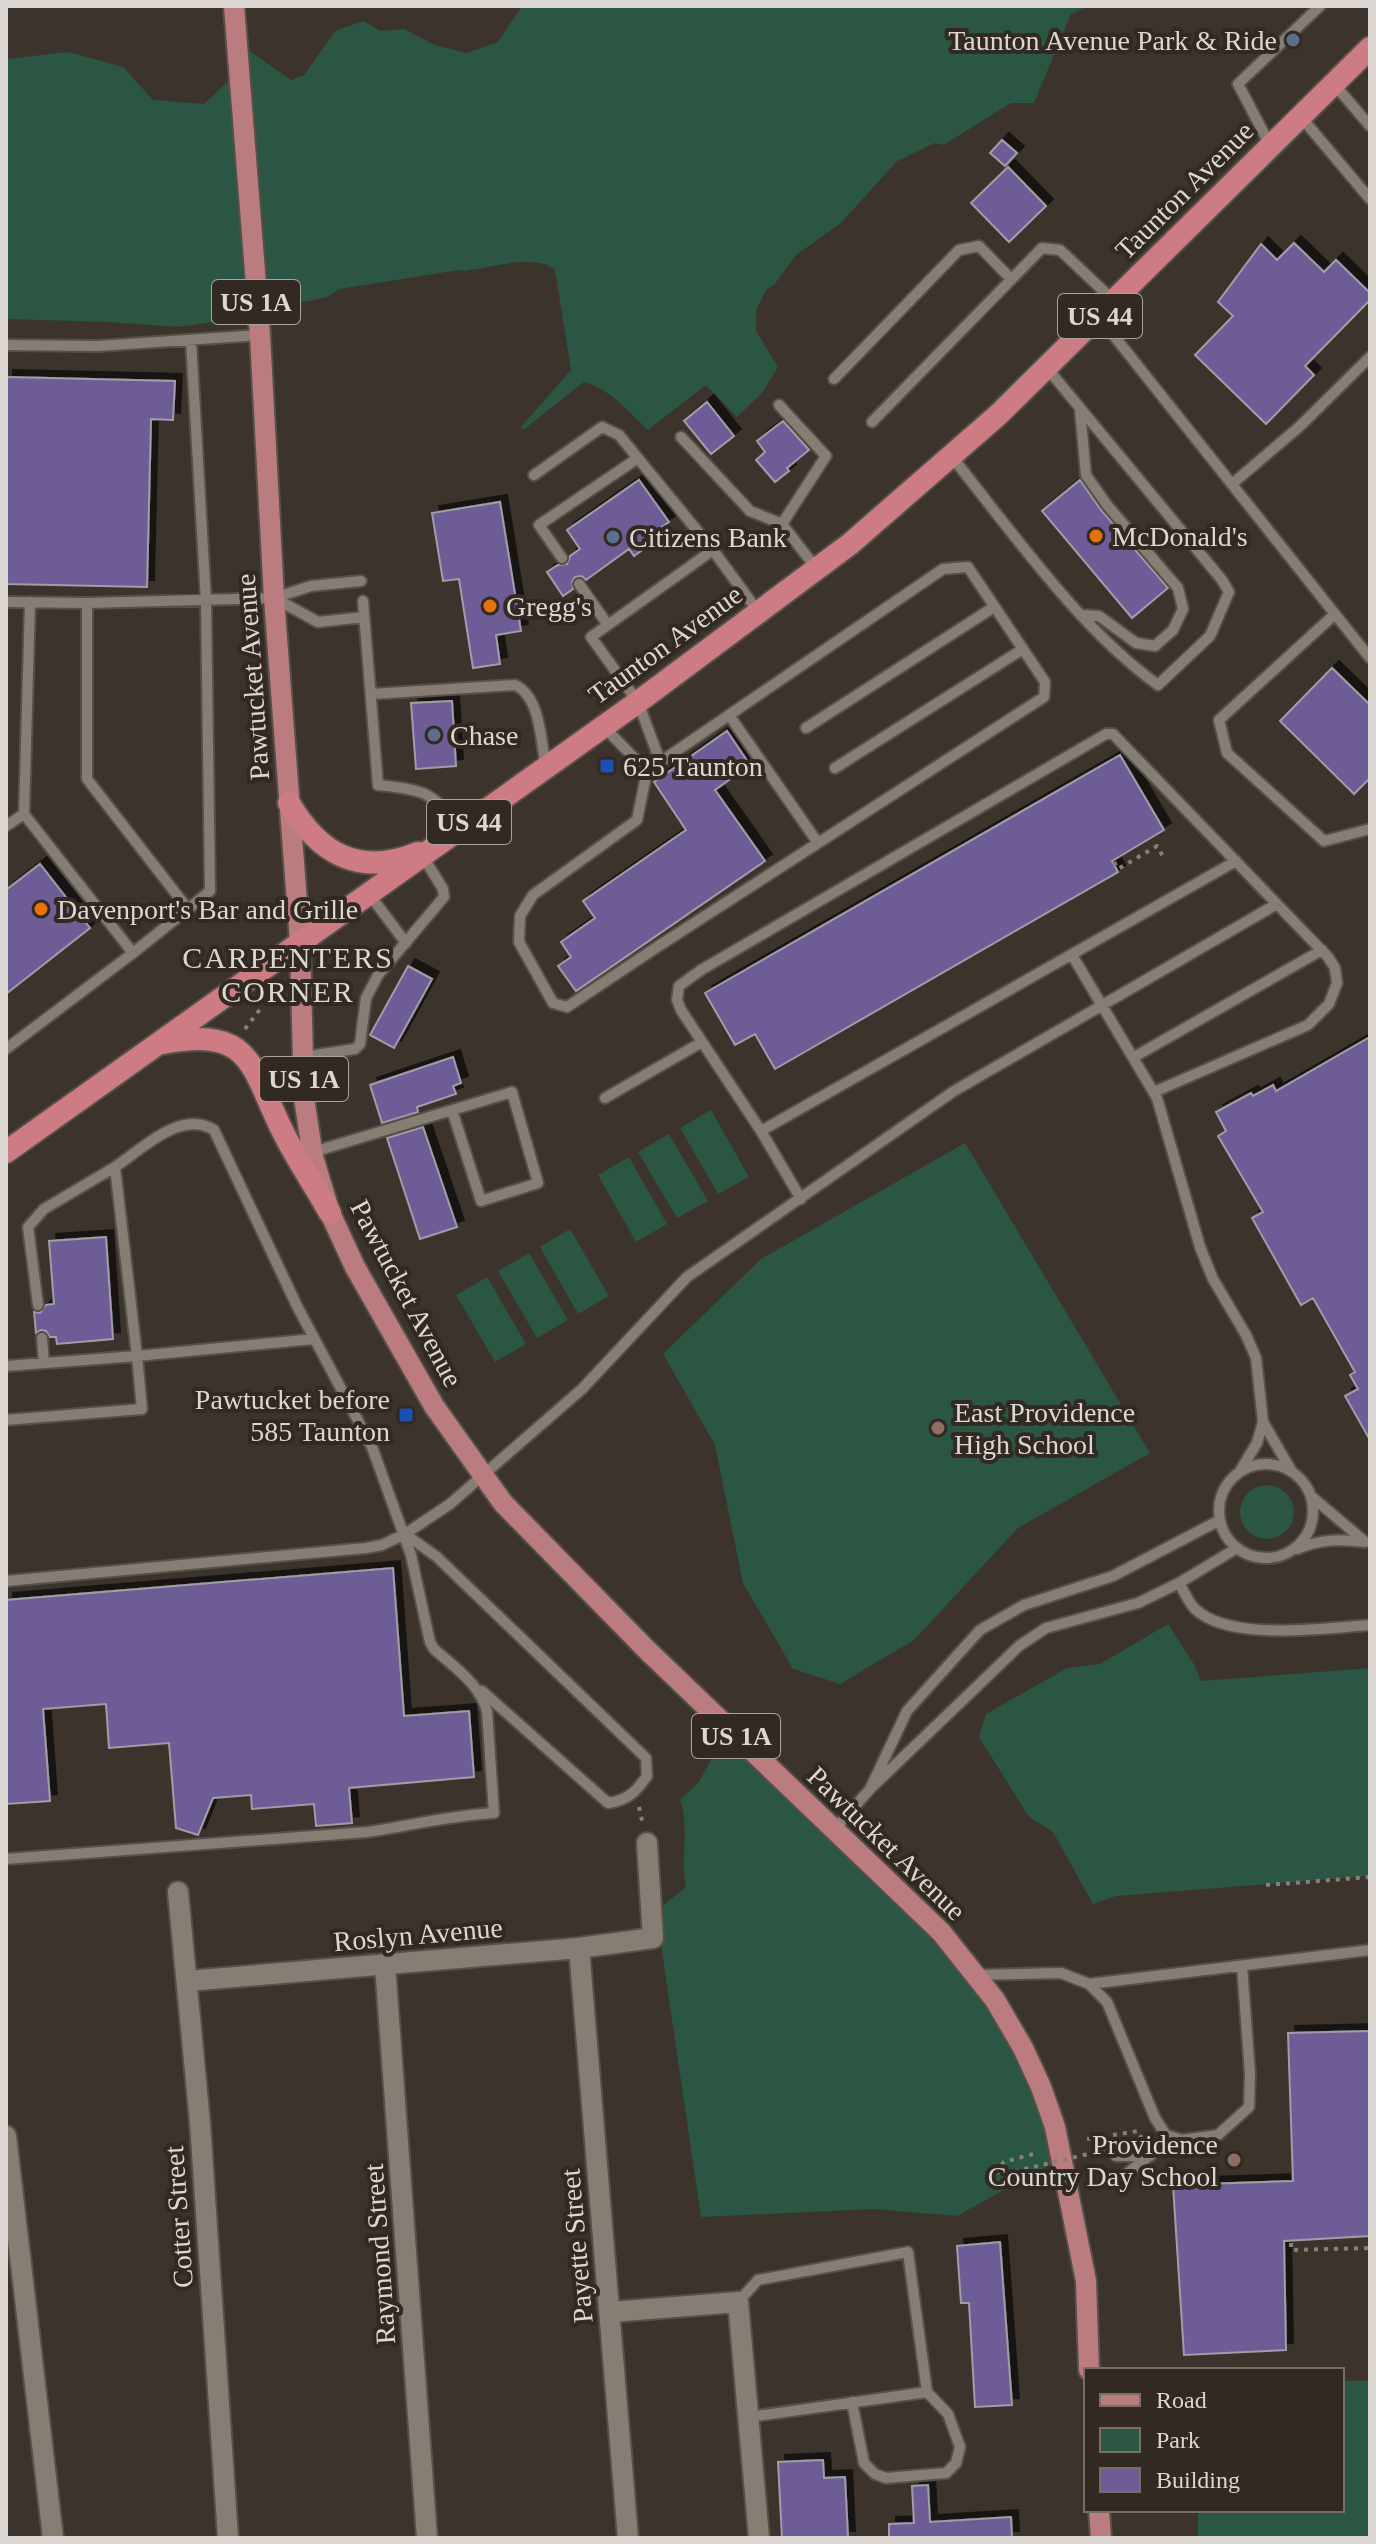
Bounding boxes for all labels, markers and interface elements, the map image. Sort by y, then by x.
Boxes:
place label: Taunton Avenue Park & Ride [948,25,1277,56]
marker: Taunton Avenue Park & Ride [1284,31,1302,49]
street label: Taunton Avenue [1109,115,1260,266]
road number: US 1A [212,280,300,324]
road number: US 44 [1058,294,1142,338]
place label: McDonald's [1112,521,1248,552]
place label: Citizens Bank [629,522,787,553]
marker: McDonald's [1087,527,1105,545]
marker: Citizens Bank [604,528,622,546]
street label: Pawtucket Avenue [230,573,275,781]
street label: Taunton Avenue [583,578,748,710]
place label: Gregg's [506,591,592,622]
marker: Gregg's [481,597,499,615]
place label: Chase [450,720,518,751]
marker: Chase [425,726,443,744]
place label: 625 Taunton [623,751,763,782]
marker: 625 Taunton [598,757,616,775]
road number: US 44 [427,800,511,844]
place label: Davenport's Bar and Grille [57,894,358,925]
marker: Davenport's Bar and Grille [32,900,50,918]
district label: CARPENTERS CORNER [182,941,394,1008]
road number: US 1A [260,1057,348,1101]
street label: Pawtucket Avenue [344,1195,469,1392]
place label: Pawtucket before 585 Taunton [195,1384,390,1447]
place label: East Providence High School [954,1397,1135,1460]
marker: Pawtucket before 585 Taunton [397,1406,415,1424]
marker: East Providence High School [929,1419,947,1437]
road number: US 1A [692,1714,780,1758]
street label: Pawtucket Avenue [801,1760,972,1926]
street label: Roslyn Avenue [332,1912,504,1957]
place label: Providence Country Day School [988,2129,1218,2192]
street label: Cotter Street [158,2145,199,2289]
marker: Providence Country Day School [1225,2151,1243,2169]
street label: Raymond Street [358,2162,401,2345]
street label: Payette Street [554,2167,599,2324]
legend [1084,2368,1344,2512]
text: Road [1156,2387,1207,2413]
text: Park [1156,2427,1200,2453]
text: Building [1156,2467,1240,2493]

